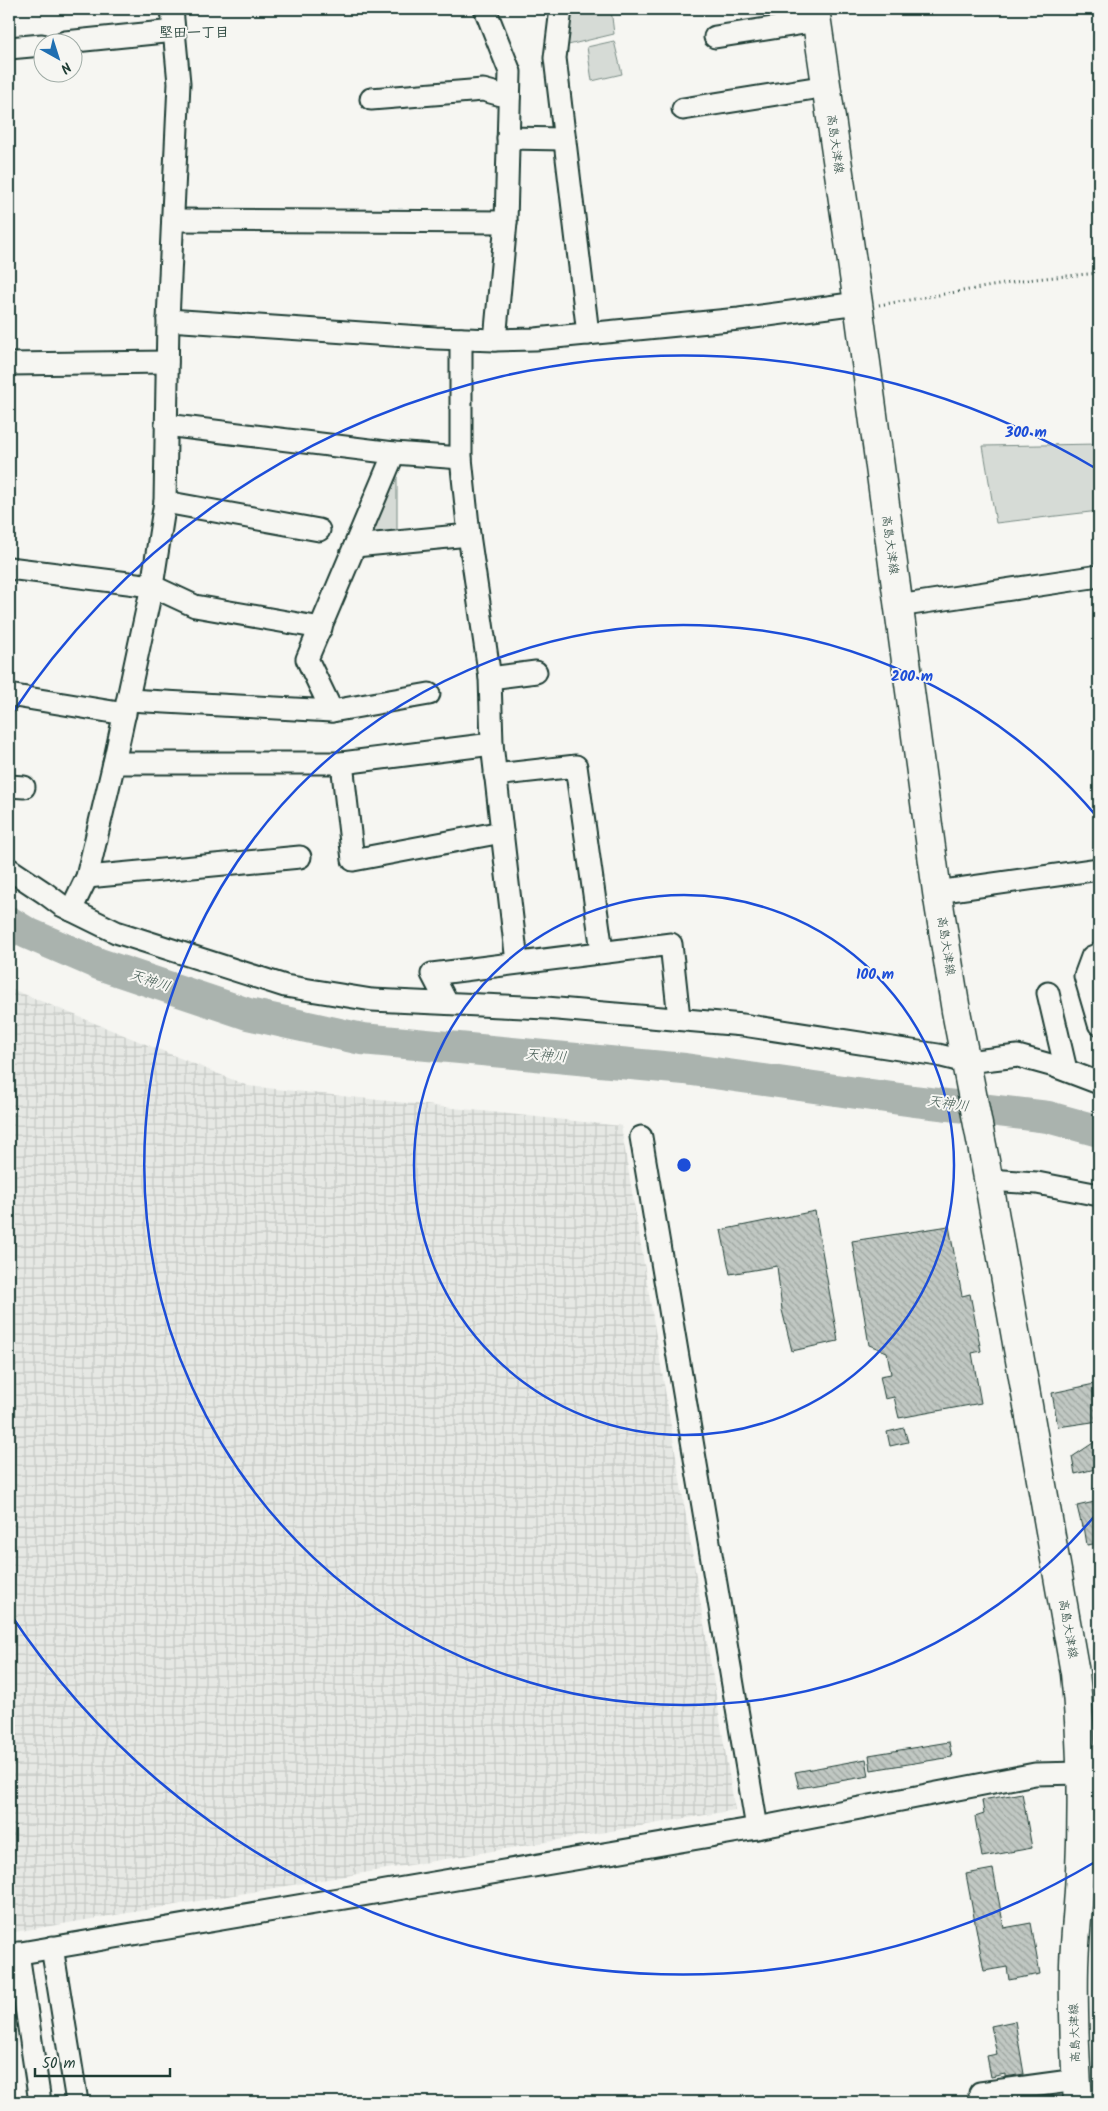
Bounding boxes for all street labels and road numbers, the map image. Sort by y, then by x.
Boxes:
street label: 高島大津線 [821,113,849,175]
street label: 高島大津線 [876,514,904,576]
street label: 高島大津線 [932,915,960,977]
street label: 高島大津線 [1053,1598,1083,1660]
street label: 高島大津線 [1064,2003,1086,2063]

